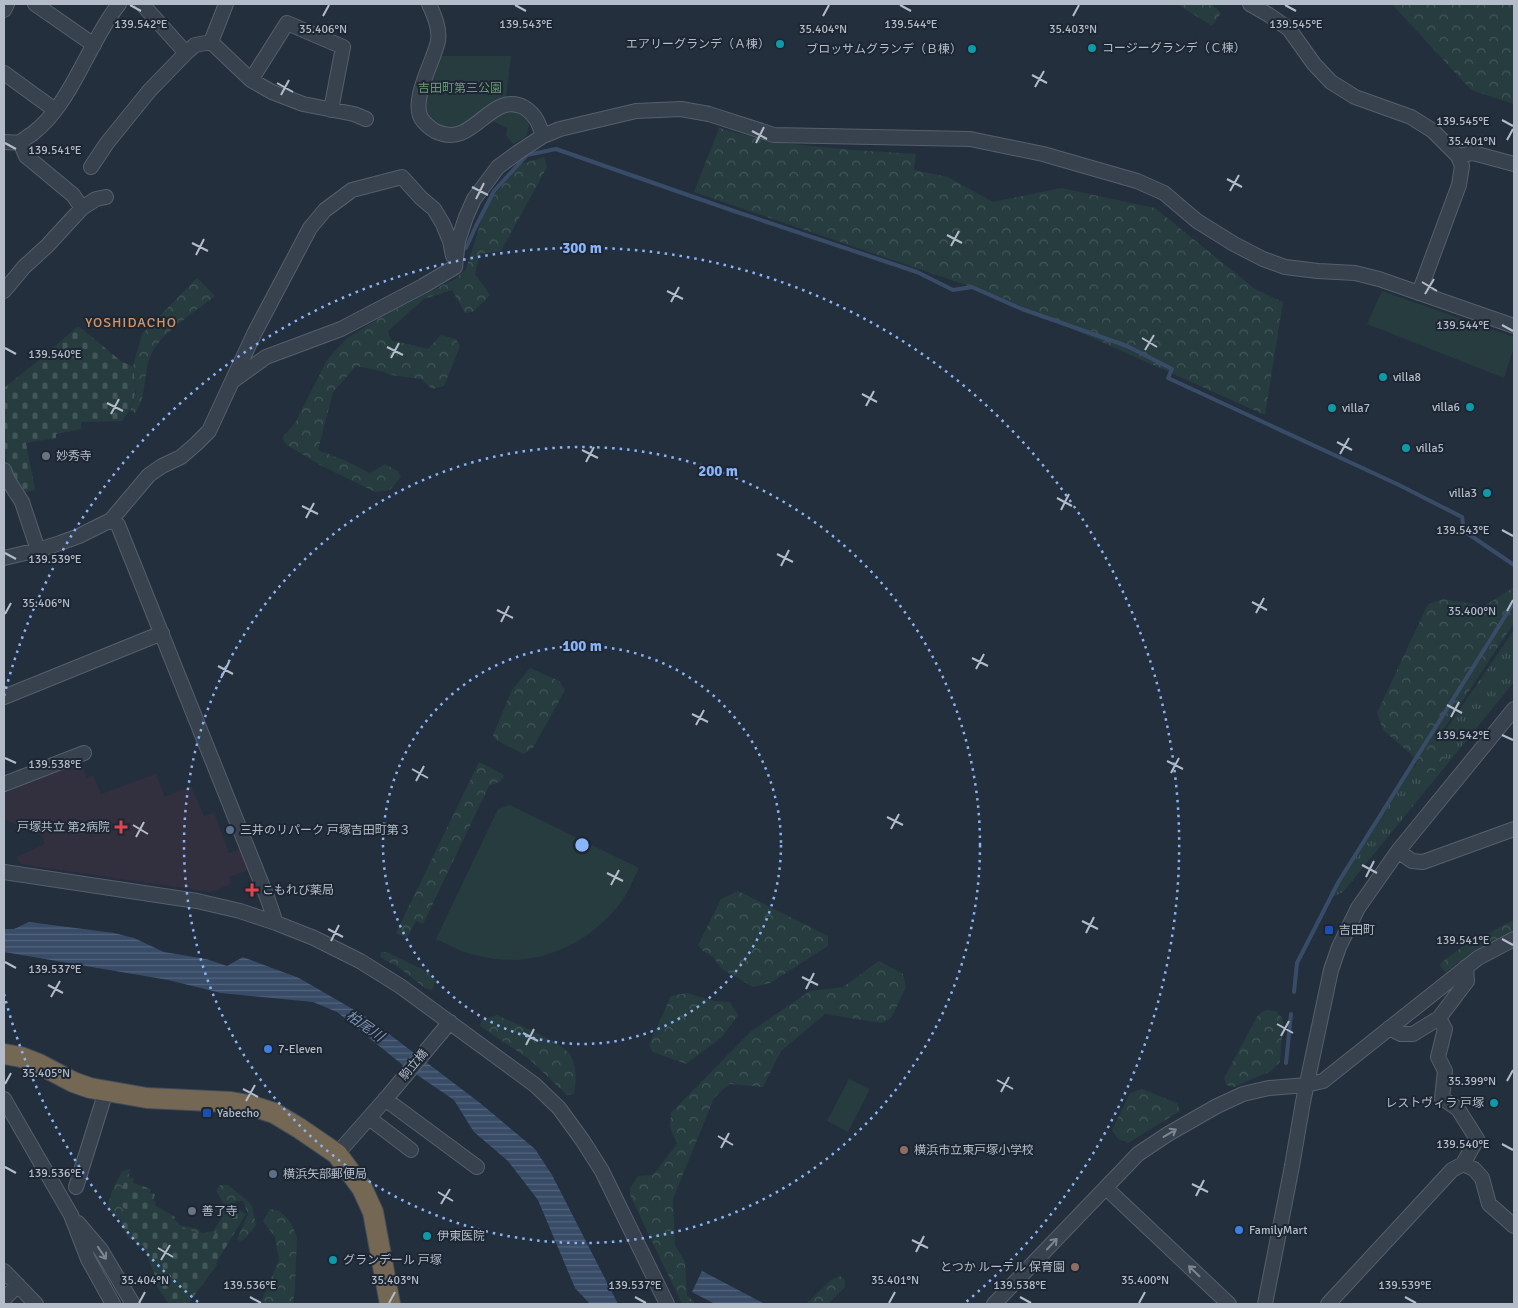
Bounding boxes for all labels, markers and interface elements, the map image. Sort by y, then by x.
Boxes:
text: 139.542°E [114,17,168,32]
text: 139.543°E [499,17,553,32]
text: 139.544°E [884,17,938,32]
text: 139.545°E [1269,17,1323,32]
text: 35.406°N [299,22,347,37]
text: 35.404°N [799,22,847,37]
text: 35.403°N [1049,22,1097,37]
place label: エアリーグランデ（Ａ棟） [626,37,770,52]
marker: エアリーグランデ（Ａ棟） [774,38,786,50]
place label: コージーグランデ（Ｃ棟） [1102,41,1246,56]
place label: ブロッサムグランデ（Ｂ棟） [806,42,962,57]
marker: コージーグランデ（Ｃ棟） [1086,42,1098,54]
marker: ブロッサムグランデ（Ｂ棟） [966,43,978,55]
park label: 吉田町第三公園 [418,81,502,96]
text: 139.545°E [1436,114,1490,129]
text: 35.401°N [1448,134,1496,149]
text: 139.541°E [28,143,82,158]
text: 300 m [562,239,602,257]
district label: YOSHIDACHO [85,314,177,331]
text: 139.544°E [1436,318,1490,333]
text: 139.540°E [28,347,82,362]
place label: villa8 [1393,370,1421,385]
marker: villa8 [1377,371,1389,383]
place label: villa6 [1432,400,1460,415]
place label: villa7 [1342,401,1370,416]
marker: villa6 [1464,401,1476,413]
marker: villa7 [1326,402,1338,414]
place label: villa5 [1416,441,1444,456]
marker: villa5 [1400,442,1412,454]
place label: 妙秀寺 [56,449,92,464]
marker: 妙秀寺 [40,450,52,462]
text: 200 m [698,462,738,480]
place label: villa3 [1449,486,1477,501]
marker: villa3 [1481,487,1493,499]
text: 139.543°E [1436,523,1490,538]
text: 139.539°E [28,552,82,567]
text: 35.406°N [22,596,70,611]
text: 35.400°N [1448,604,1496,619]
text: 100 m [562,637,602,655]
text: 139.542°E [1436,728,1490,743]
text: 139.538°E [28,757,82,772]
place label: 戸塚共立 第2病院 [17,820,110,835]
marker: 戸塚共立 第2病院 [114,820,128,834]
place label: 三井のリパーク 戸塚吉田町第３ [240,823,411,838]
marker: 三井のリパーク 戸塚吉田町第３ [224,824,236,836]
centre of rings [573,836,591,854]
place label: こもれび薬局 [262,883,334,898]
marker: こもれび薬局 [246,884,258,896]
place label: 吉田町 [1339,923,1375,938]
marker: 吉田町 [1323,924,1335,936]
text: 139.541°E [1436,933,1490,948]
text: 139.537°E [28,962,82,977]
water label: 柏尾川 [343,1007,389,1046]
place label: 7-Eleven [278,1042,323,1057]
marker: 7-Eleven [262,1043,274,1055]
street label: 駒立橋 [397,1046,431,1084]
text: 35.405°N [22,1066,70,1081]
text: 35.399°N [1448,1074,1496,1089]
place label: レストヴィラ 戸塚 [1385,1096,1484,1111]
marker: レストヴィラ 戸塚 [1488,1097,1500,1109]
place label: Yabecho [217,1106,259,1121]
marker: Yabecho [201,1107,213,1119]
one-way arrow [1163,1128,1177,1138]
text: 139.540°E [1436,1137,1490,1152]
place label: 横浜市立東戸塚小学校 [914,1143,1034,1158]
marker: 横浜市立東戸塚小学校 [898,1144,910,1156]
text: 139.536°E [28,1166,82,1181]
place label: 横浜矢部郵便局 [283,1167,367,1182]
marker: 横浜矢部郵便局 [267,1168,279,1180]
place label: 善了寺 [202,1204,238,1219]
marker: 善了寺 [186,1205,198,1217]
place label: FamilyMart [1249,1223,1307,1238]
marker: FamilyMart [1233,1224,1245,1236]
place label: 伊東医院 [437,1229,485,1244]
marker: 伊東医院 [421,1230,433,1242]
one-way arrow [1046,1237,1058,1250]
one-way arrow [97,1245,107,1259]
place label: グランデール 戸塚 [343,1253,442,1268]
marker: グランデール 戸塚 [327,1254,339,1266]
place label: とつか ルーテル 保育園 [940,1260,1065,1275]
marker: とつか ルーテル 保育園 [1069,1261,1081,1273]
one-way arrow [1187,1265,1200,1277]
text: 35.404°N [121,1273,169,1288]
text: 35.403°N [371,1273,419,1288]
text: 35.401°N [871,1273,919,1288]
text: 35.400°N [1121,1273,1169,1288]
text: 139.536°E [223,1278,277,1293]
text: 139.537°E [608,1278,662,1293]
text: 139.538°E [993,1278,1047,1293]
text: 139.539°E [1378,1278,1432,1293]

